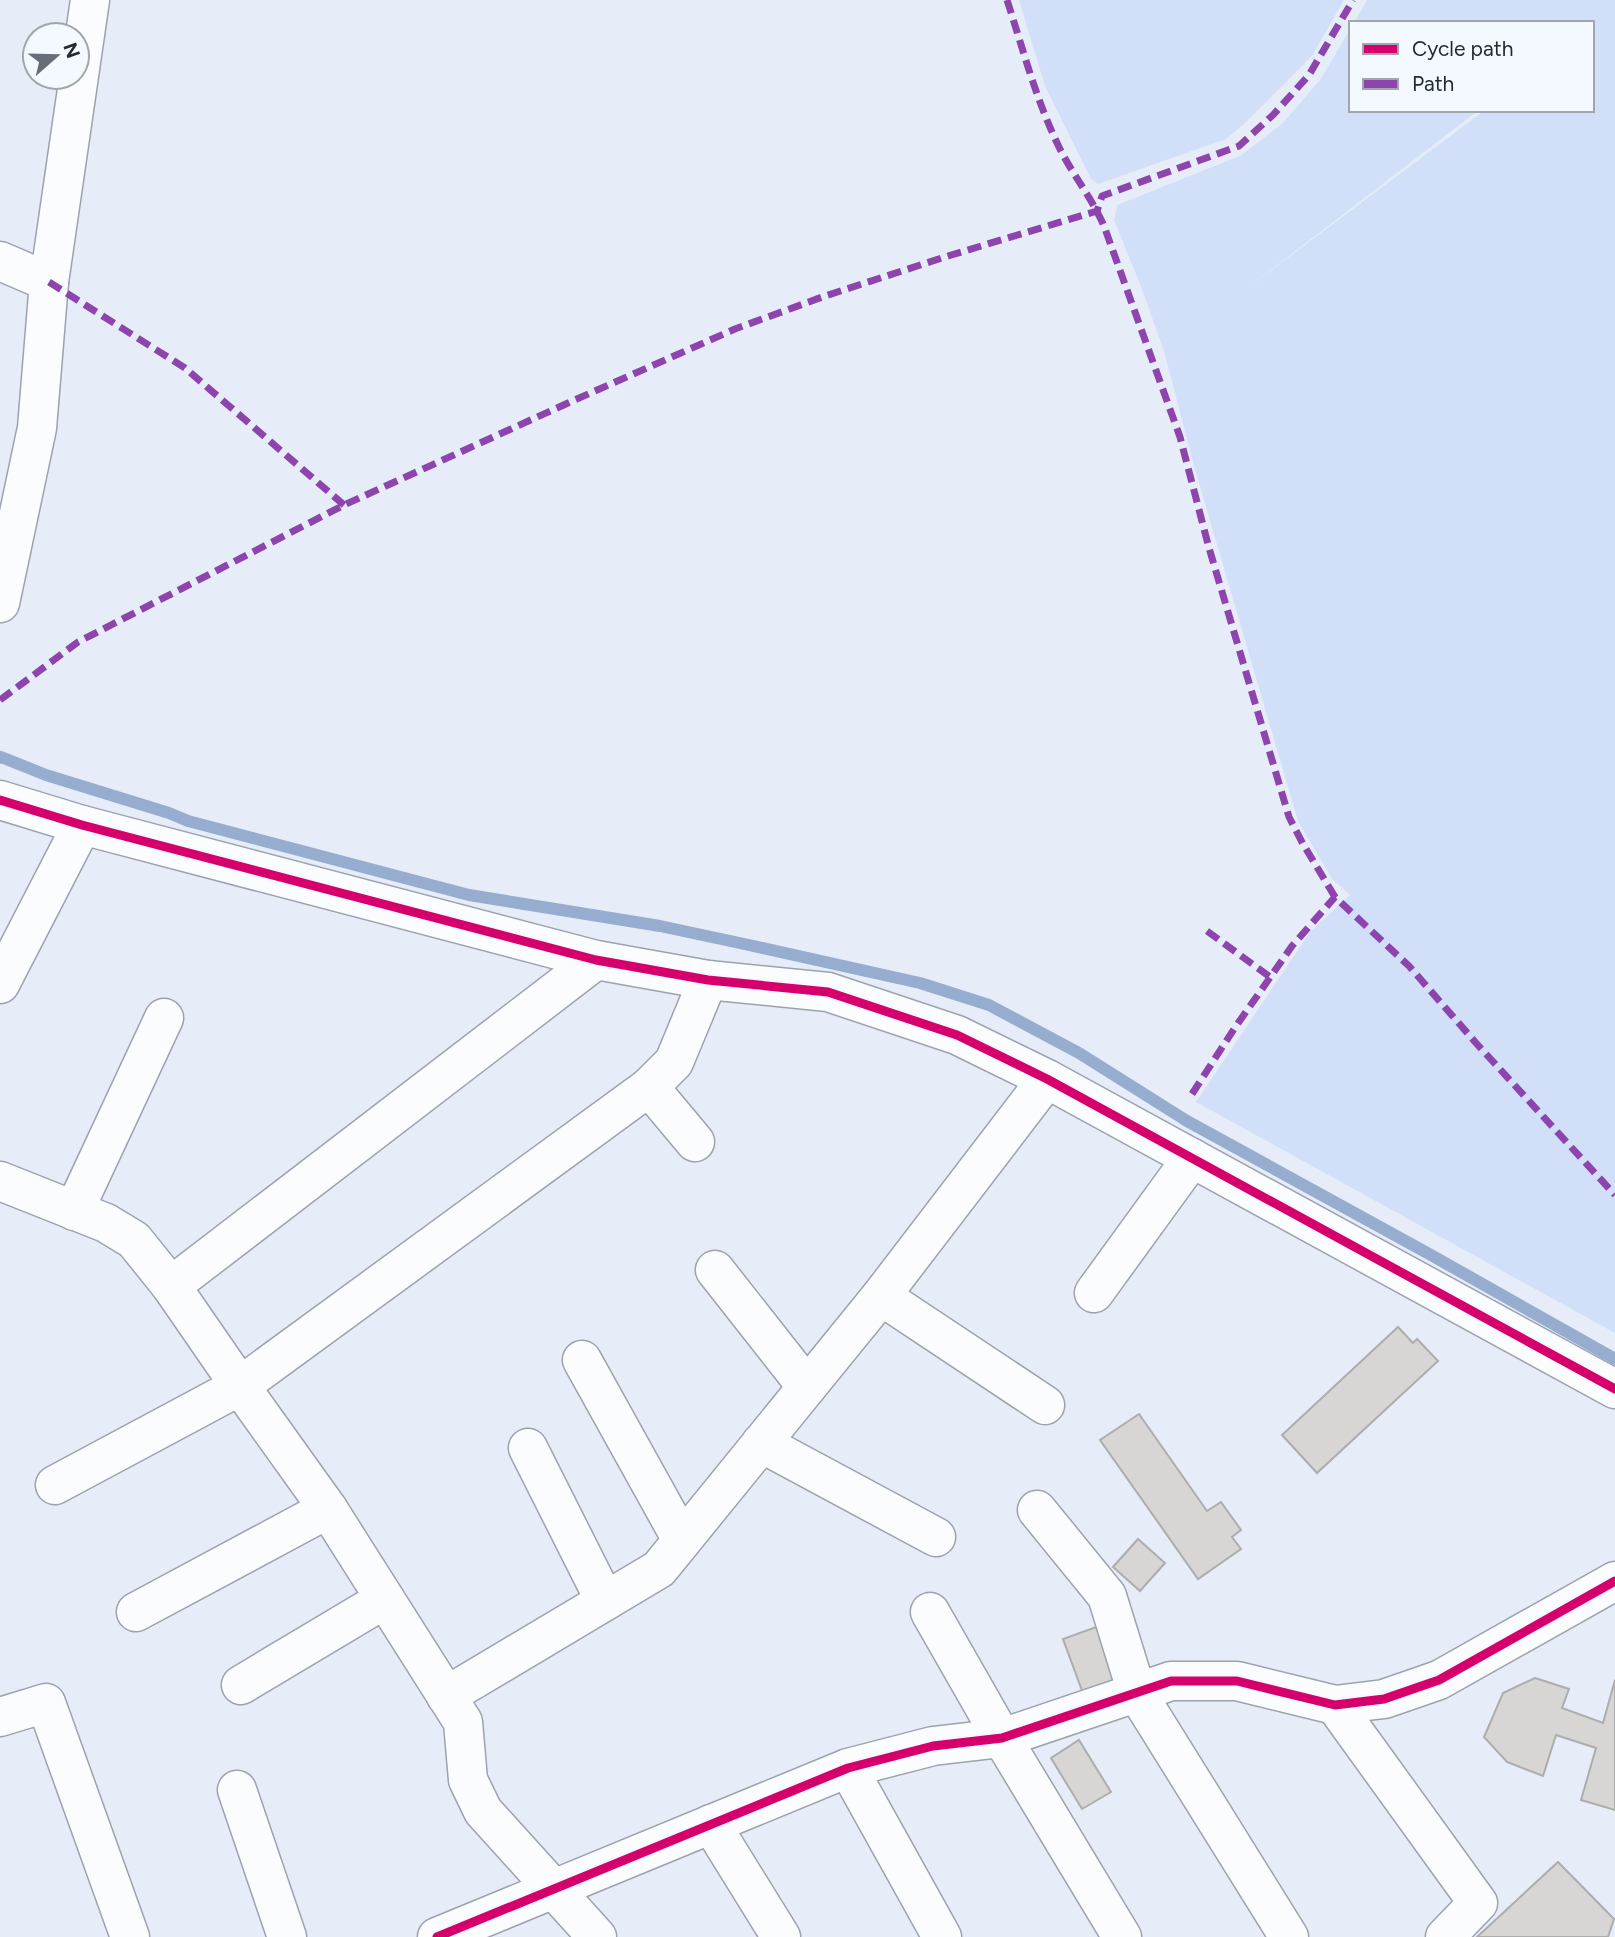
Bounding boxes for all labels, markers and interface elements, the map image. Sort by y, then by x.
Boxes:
north arrow [21,21,91,91]
legend [1349,21,1594,112]
text: Cycle path [1412,36,1513,61]
text: N [58,40,85,61]
text: Path [1412,71,1454,96]

